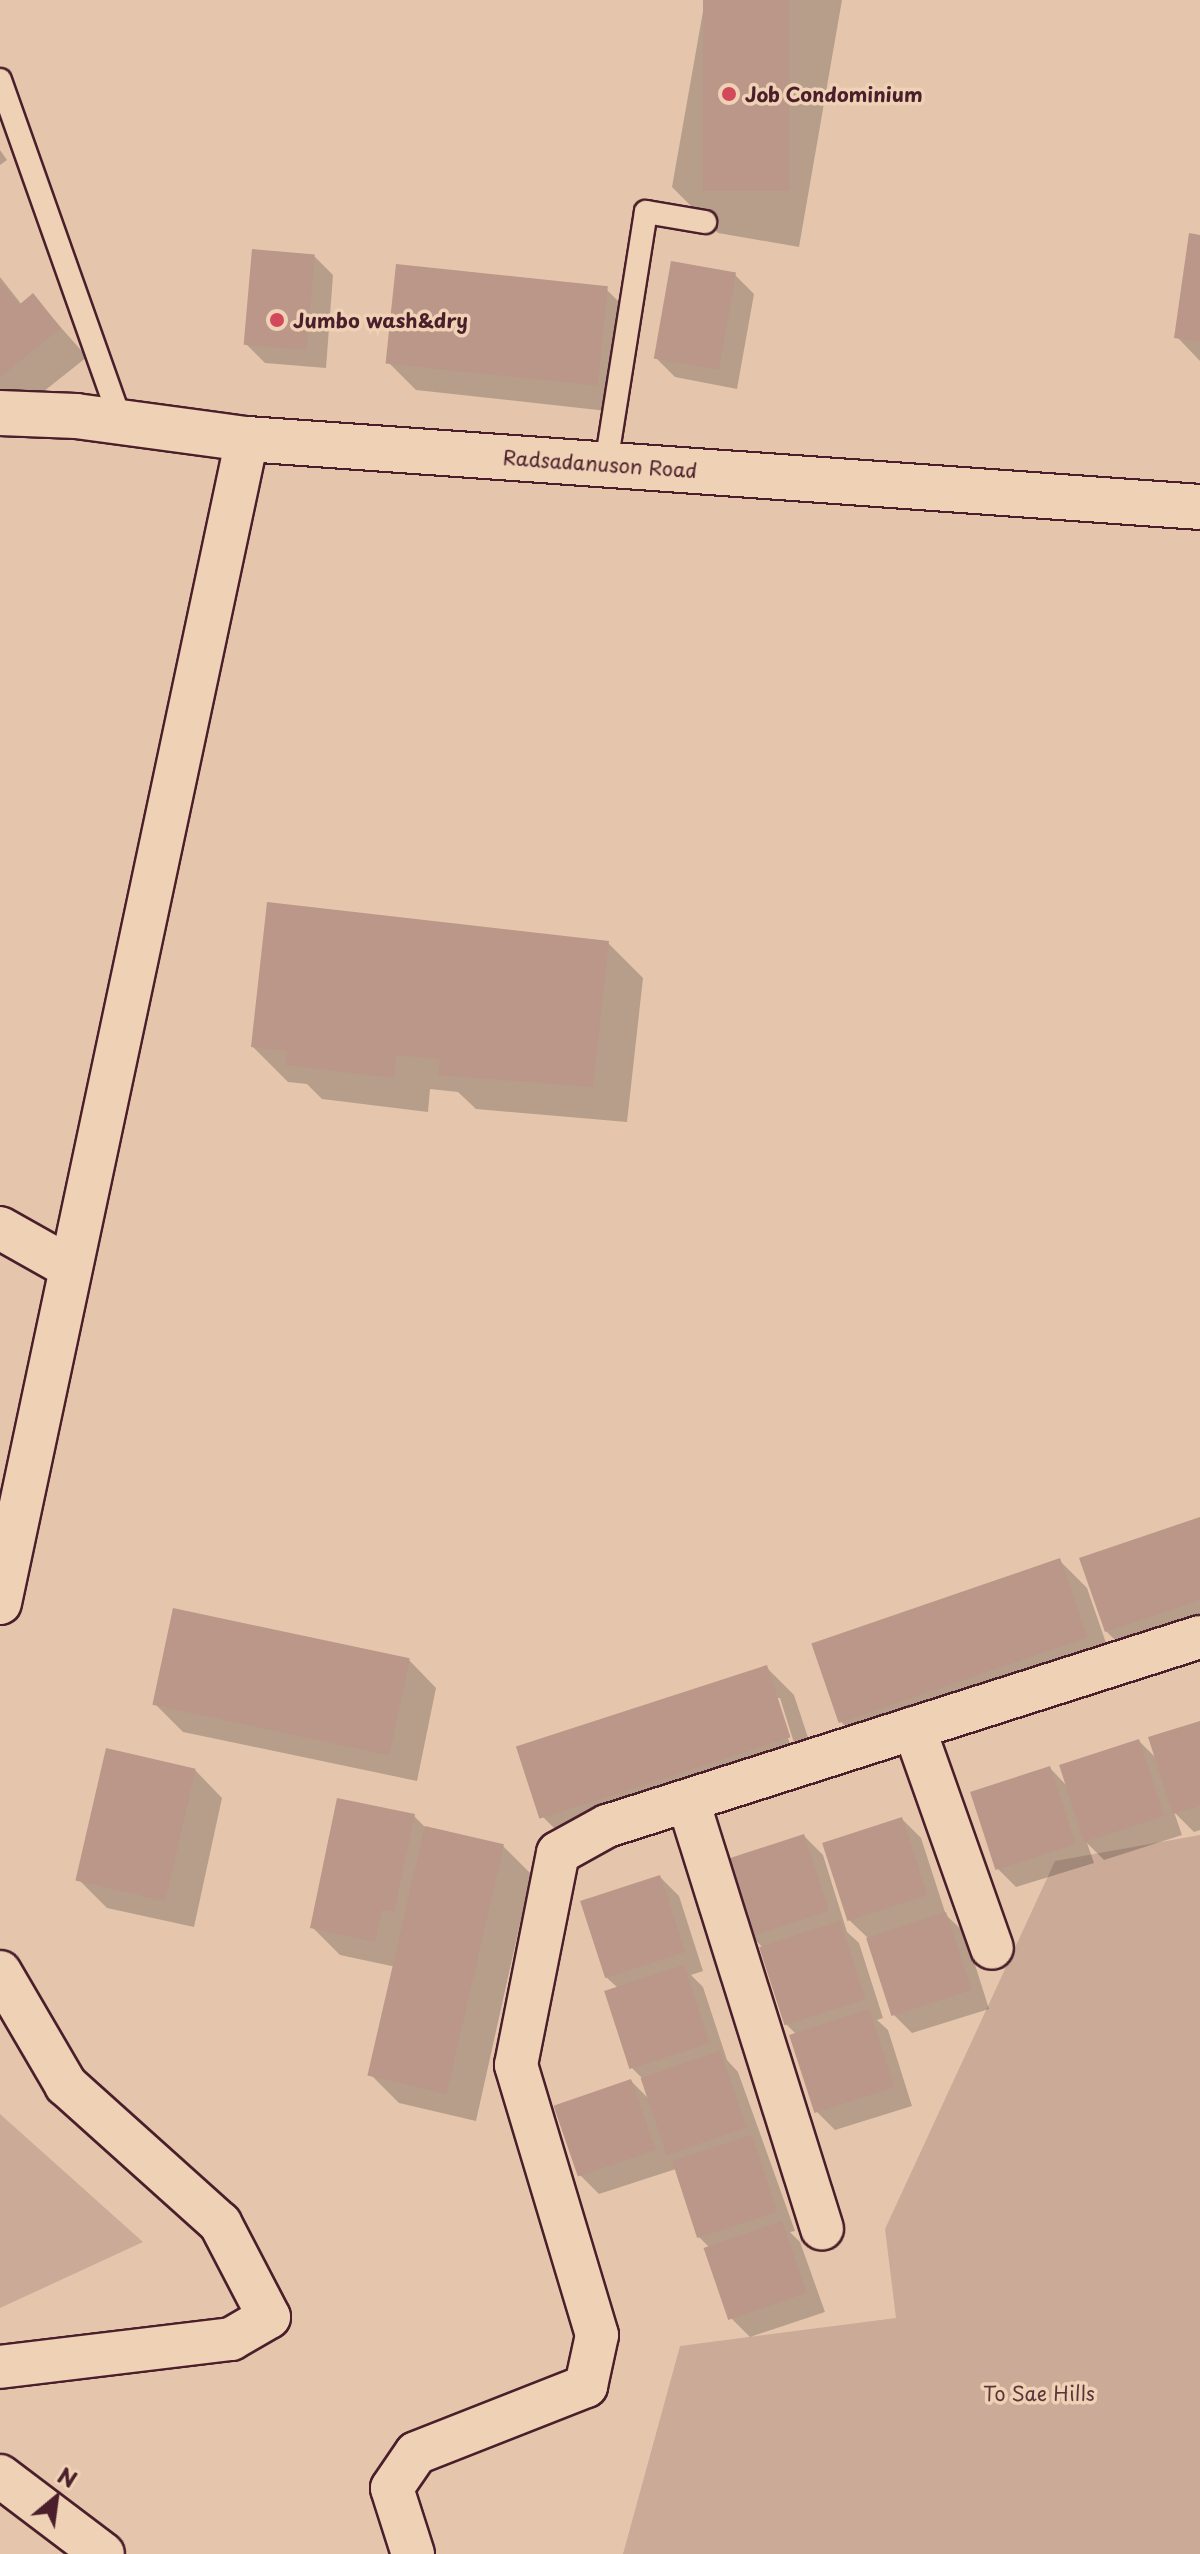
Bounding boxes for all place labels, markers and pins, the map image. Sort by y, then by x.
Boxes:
place label: Job Condominium [745,82,924,106]
marker: Job Condominium [720,85,738,103]
place label: Jumbo wash&dry [293,308,468,332]
marker: Jumbo wash&dry [268,311,286,329]

